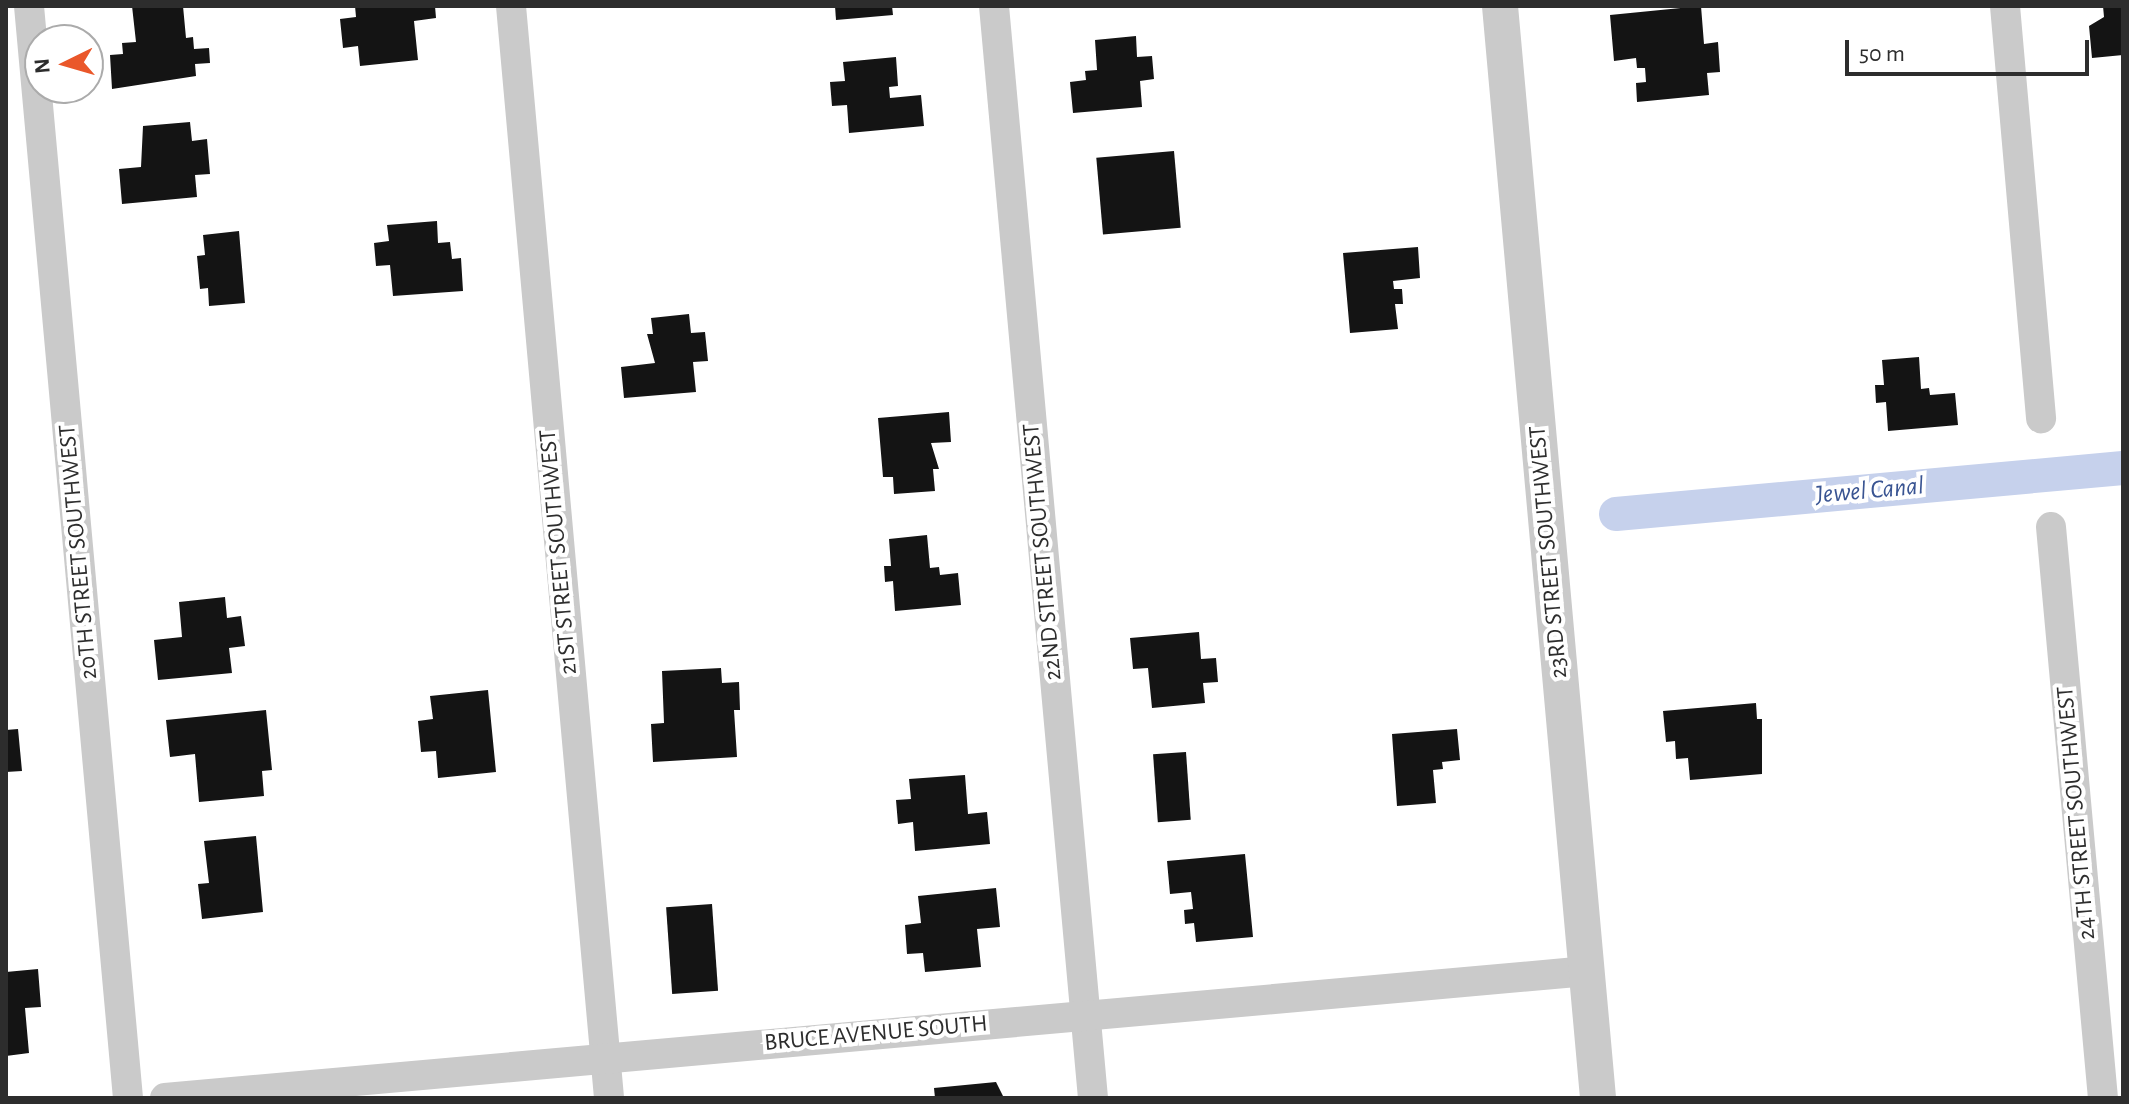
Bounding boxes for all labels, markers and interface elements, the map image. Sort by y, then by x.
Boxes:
north arrow [24,24,104,104]
scale bar [1849,24,2093,74]
text: 50 m [1859,42,1905,66]
text: N [30,57,54,75]
street label: 22ND STREET SOUTHWEST [1017,422,1069,682]
street label: 20TH STREET SOUTHWEST [54,423,104,681]
street label: 23RD STREET SOUTHWEST [1524,424,1574,680]
street label: 21ST STREET SOUTHWEST [534,428,584,676]
water label: Jewel Canal [1815,471,1925,511]
street label: 24TH STREET SOUTHWEST [2052,685,2102,941]
street label: BRUCE AVENUE SOUTH [763,1010,989,1058]

